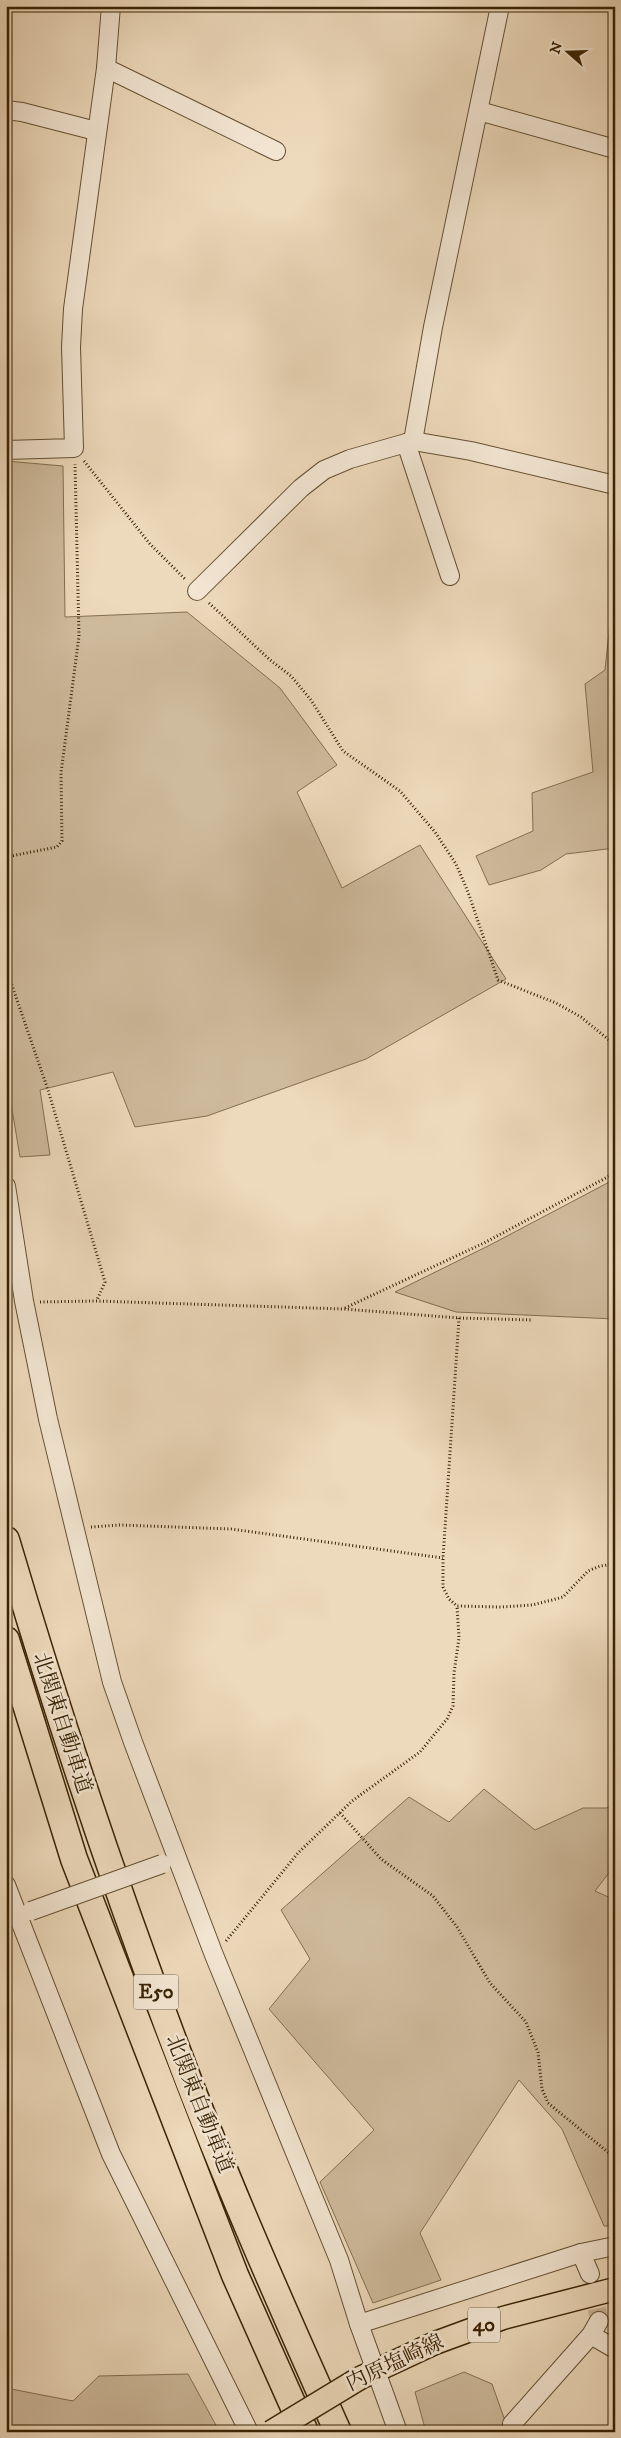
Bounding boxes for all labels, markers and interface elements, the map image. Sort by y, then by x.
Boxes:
north arrow [544,28,594,78]
text: N [546,39,567,56]
street label: 北関東自動車道 [27,1649,97,1797]
road number: E50 [134,1974,178,2010]
street label: 北関東自動車道 [159,2031,239,2177]
road number: 40 [468,2308,500,2342]
street label: 内原塩崎線 [342,2329,448,2397]

